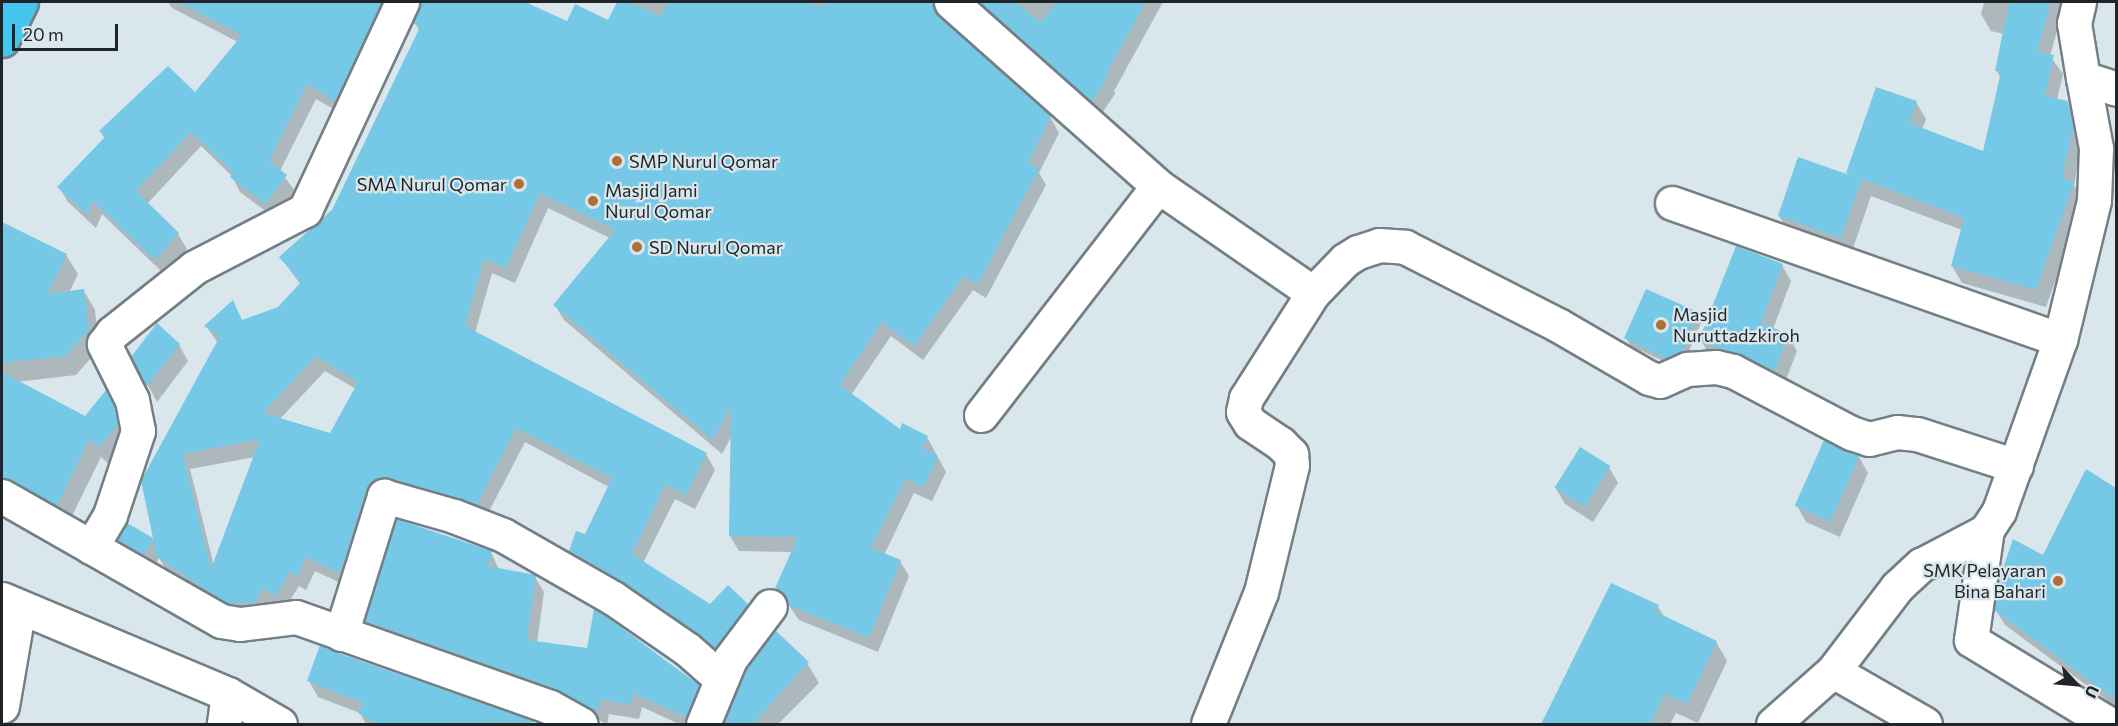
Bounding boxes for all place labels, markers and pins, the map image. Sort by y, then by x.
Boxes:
place label: SMP Nurul Qomar [629,150,778,172]
marker: SMP Nurul Qomar [610,154,624,168]
place label: SMA Nurul Qomar [357,173,507,195]
marker: SMA Nurul Qomar [512,177,526,191]
place label: Masjid Jami Nurul Qomar [605,180,712,222]
marker: Masjid Jami Nurul Qomar [586,194,600,208]
place label: SD Nurul Qomar [649,236,783,258]
marker: SD Nurul Qomar [630,240,644,254]
place label: Masjid Nuruttadzkiroh [1673,304,1800,346]
marker: Masjid Nuruttadzkiroh [1654,318,1668,332]
place label: SMK Pelayaran Bina Bahari [1923,560,2046,602]
marker: SMK Pelayaran Bina Bahari [2051,574,2065,588]

